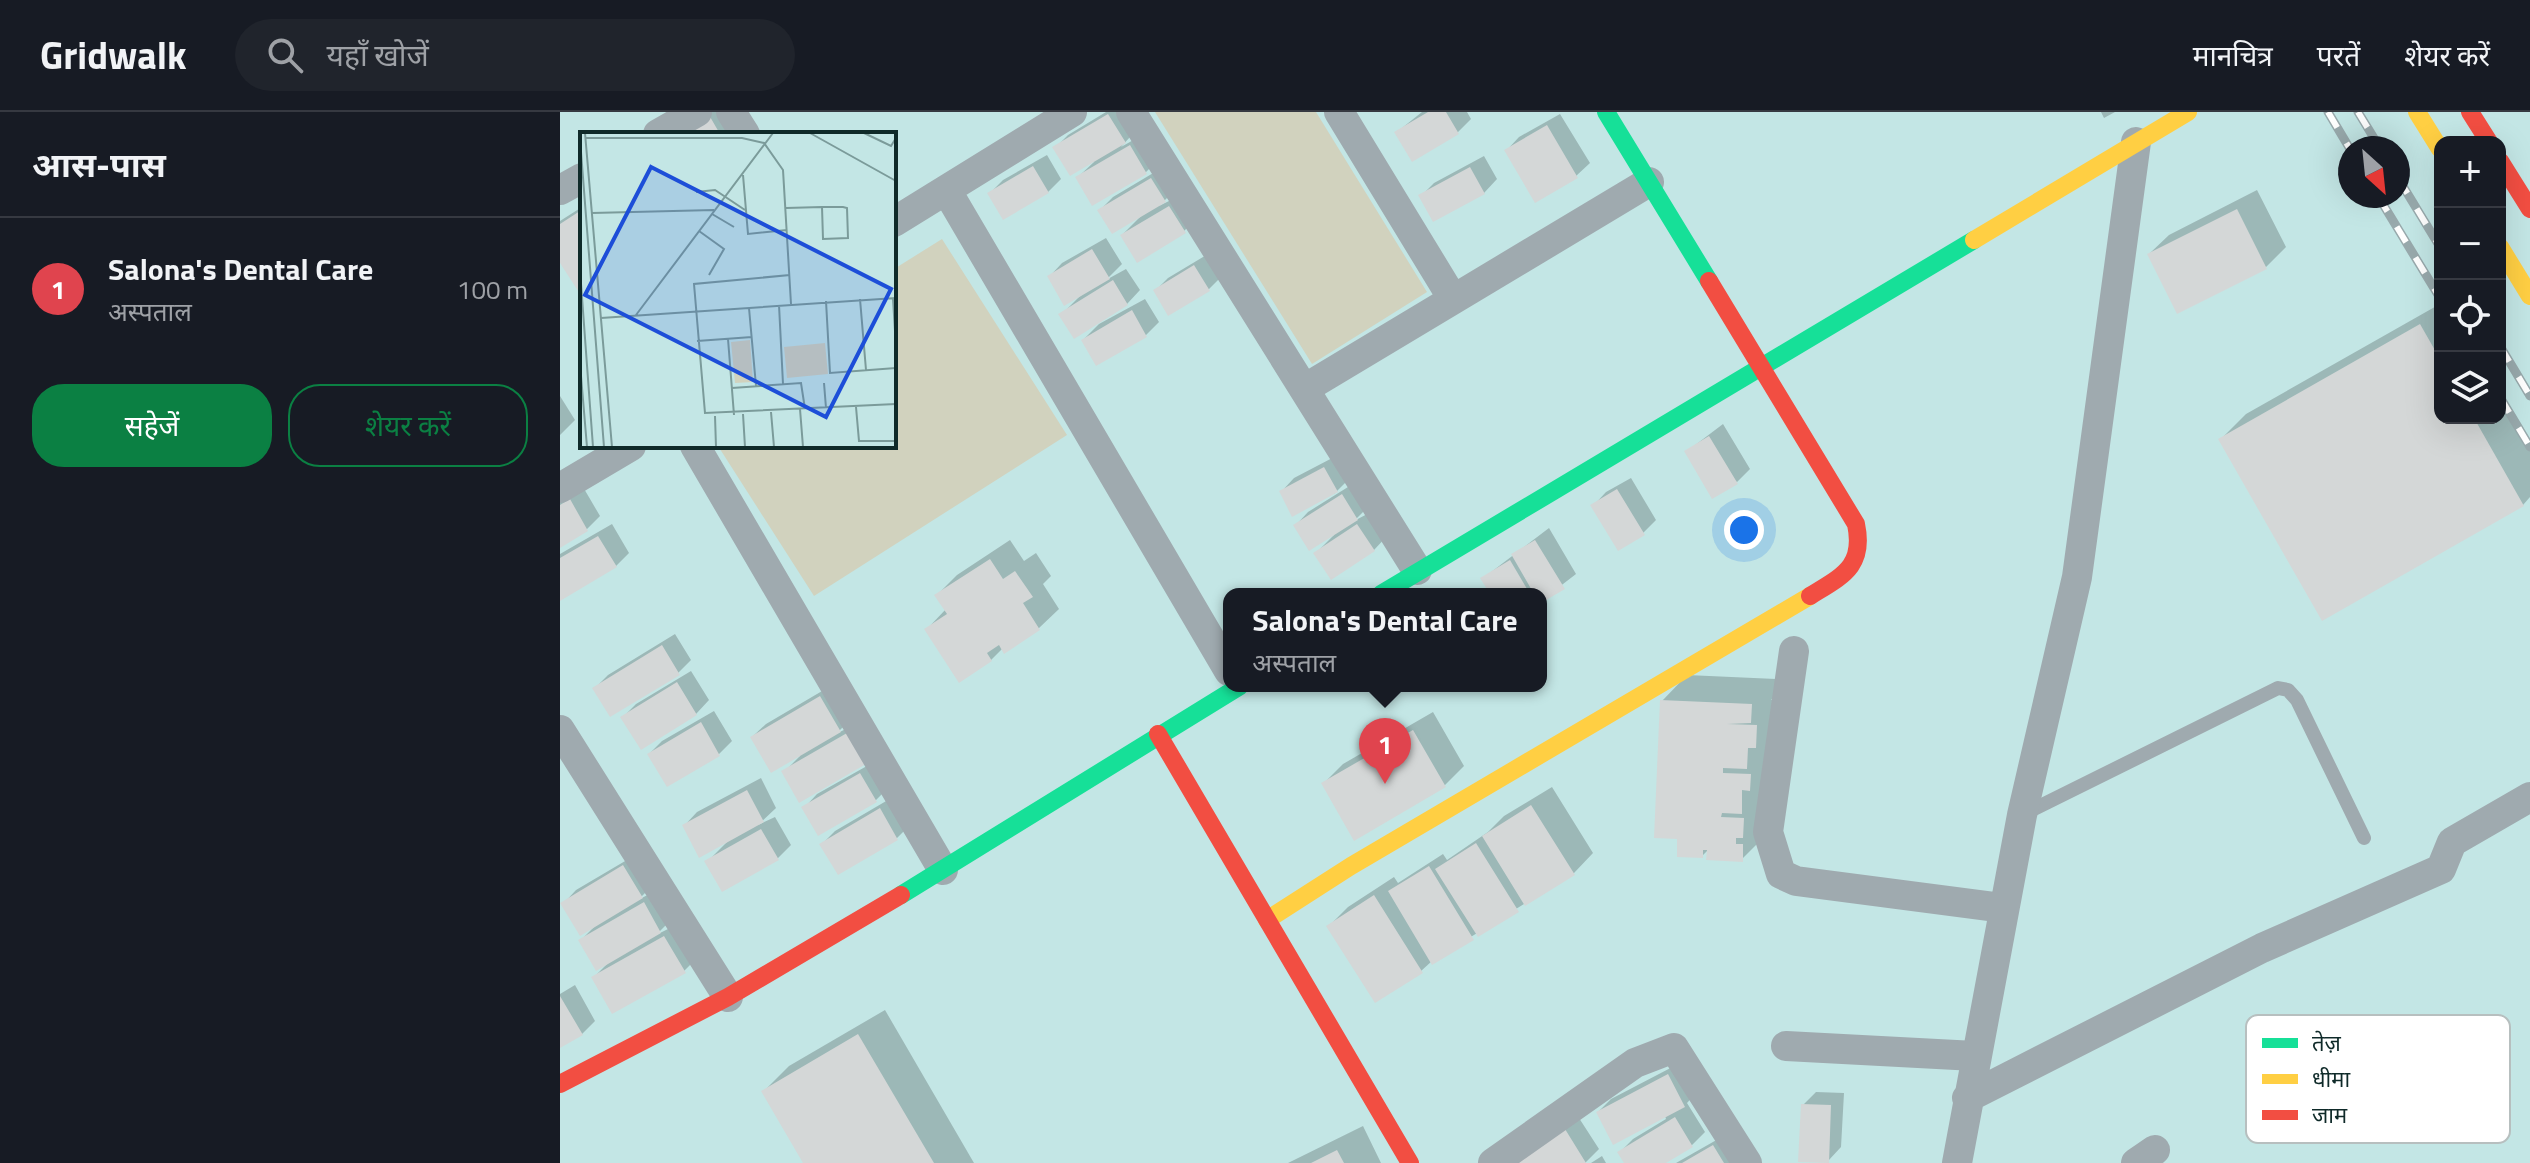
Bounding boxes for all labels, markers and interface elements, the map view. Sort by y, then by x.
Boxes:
search box [235,19,795,91]
text: Gridwalk [40,26,187,84]
text: यहाँ खोजें [327,32,429,78]
icon: search [263,33,307,77]
text: मानचित्र [2193,34,2273,77]
text: परतें [2317,34,2360,77]
text: शेयर करें [2404,34,2490,77]
inset map [580,132,896,448]
north arrow [2338,136,2410,208]
map controls [2434,136,2506,424]
button: + [2434,136,2506,208]
text: आस-पास [32,138,166,190]
button: − [2434,208,2506,280]
text: Salona's Dental Care [108,246,373,292]
text: 1 [51,270,65,309]
text: 100 m [457,270,528,309]
button: locate [2434,280,2506,352]
text: अस्पताल [108,292,192,331]
button: layers [2434,352,2506,424]
button: सहेजें [32,384,272,467]
button: शेयर करें [288,384,528,467]
your location [1724,510,1764,550]
popup [1223,588,1547,692]
text: Salona's Dental Care [1252,597,1518,643]
text: अस्पताल [1252,643,1336,682]
pin: 1 [1359,718,1411,784]
legend [2246,1015,2510,1143]
text: तेज़ [2312,1026,2342,1060]
text: धीमा [2312,1062,2350,1096]
text: जाम [2312,1098,2348,1132]

